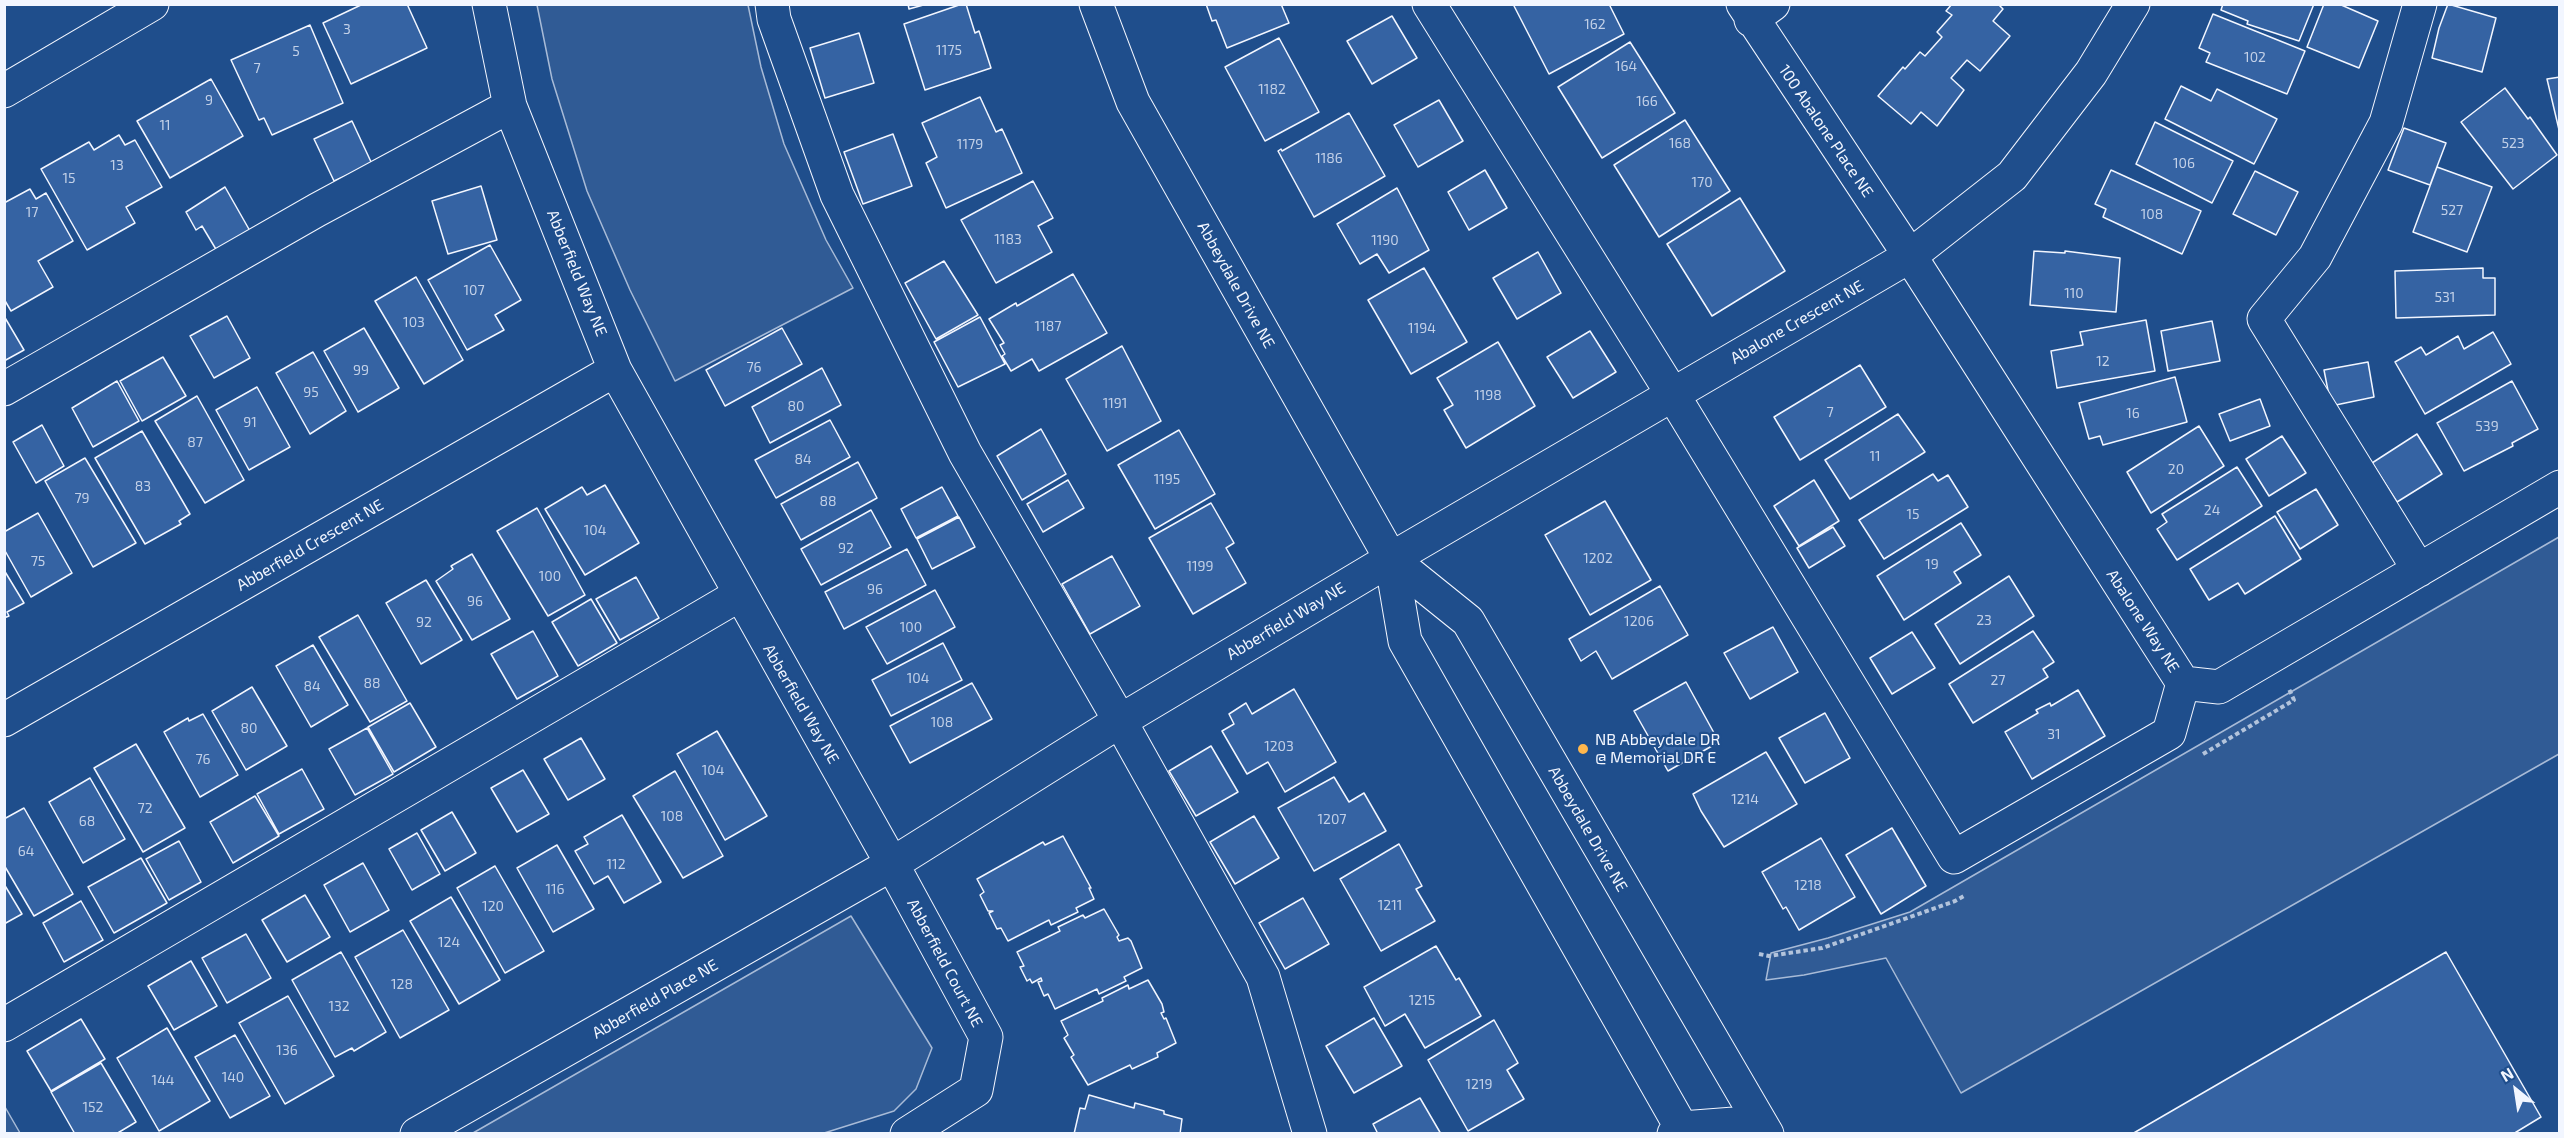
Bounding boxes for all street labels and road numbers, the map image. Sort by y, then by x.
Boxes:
street label: 100 Abalone Place NE [1775,61,1877,201]
street label: Abberfield Way NE [543,207,611,339]
street label: Abbeydale Drive NE [1193,218,1279,352]
street label: Abalone Crescent NE [1727,276,1867,368]
street label: Abberfield Crescent NE [233,495,387,595]
street label: Abalone Way NE [2102,566,2184,676]
street label: Abberfield Way NE [1223,578,1349,664]
street label: Abberfield Way NE [759,641,843,767]
street label: Abbeydale Drive NE [1544,763,1632,895]
street label: Abberfield Court NE [903,896,987,1030]
street label: Abberfield Place NE [589,955,721,1043]

